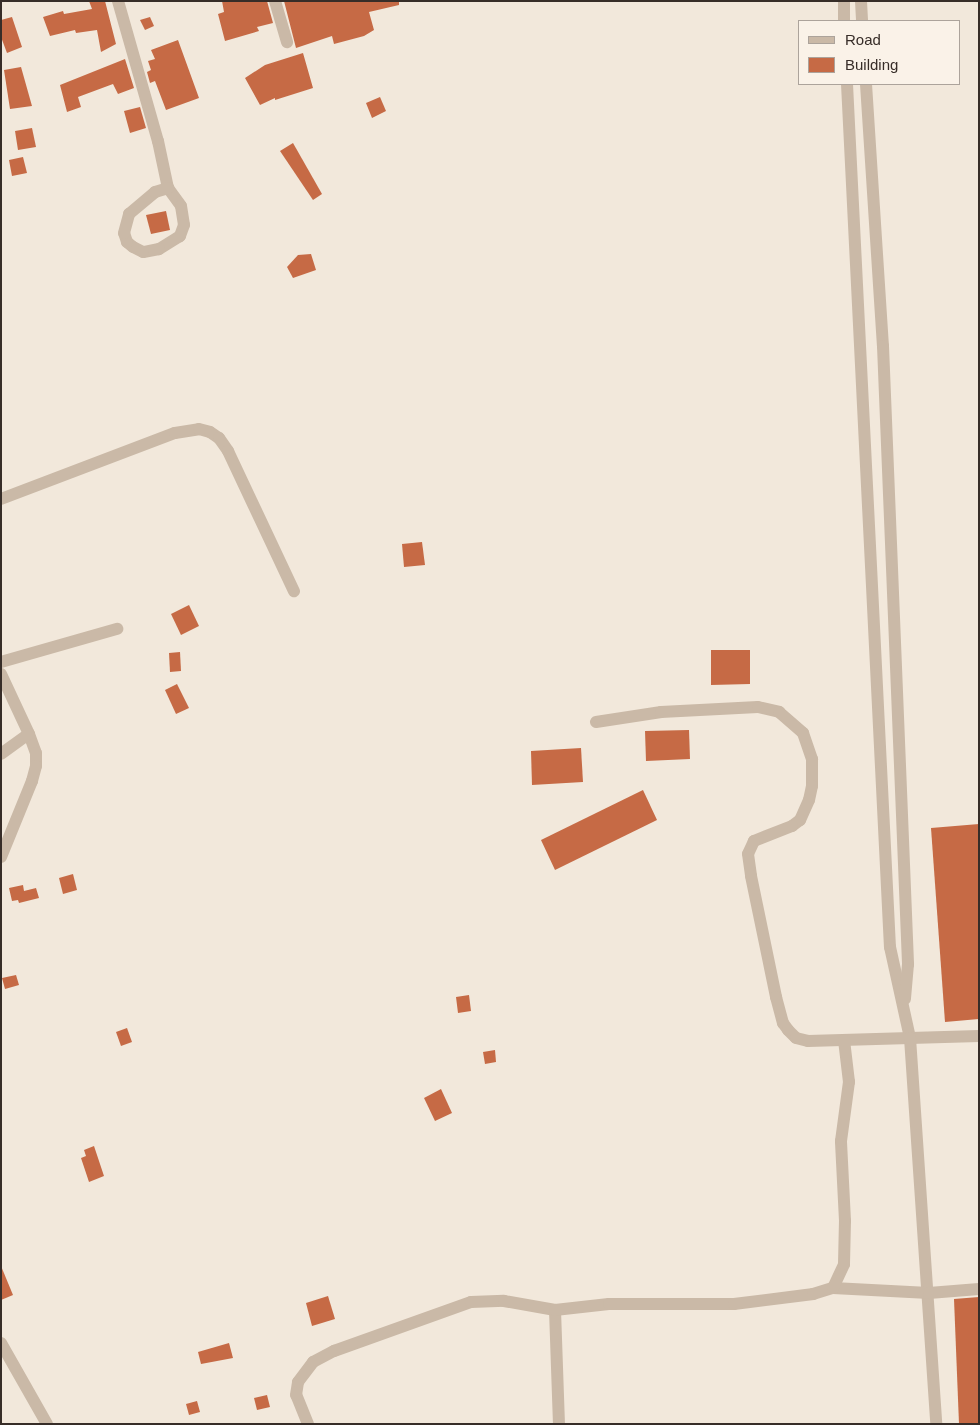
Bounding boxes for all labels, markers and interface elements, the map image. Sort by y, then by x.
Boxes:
legend [798,20,960,85]
text: Road [845,31,881,48]
text: Building [845,56,898,73]

